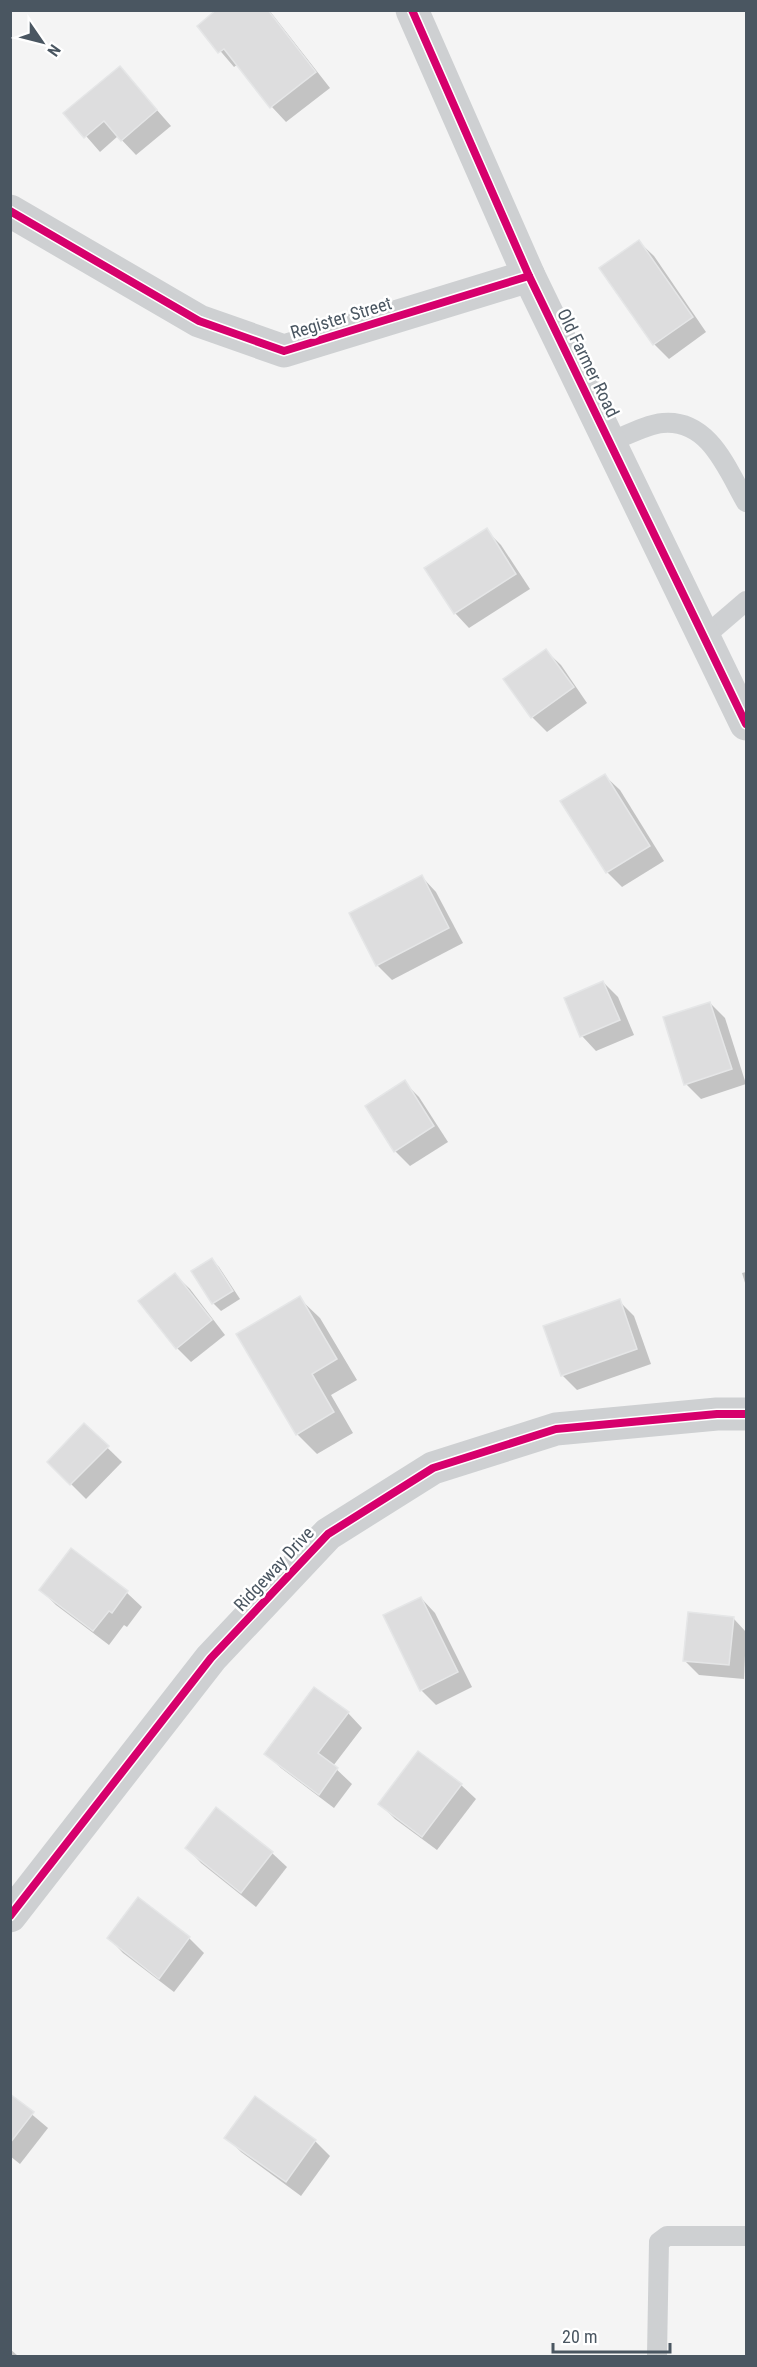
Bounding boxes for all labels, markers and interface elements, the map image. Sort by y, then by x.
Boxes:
north arrow [12,12,72,72]
text: N [43,41,64,60]
street label: Register Street [288,292,394,343]
street label: Old Farmer Road [553,305,624,421]
street label: Ridgeway Drive [229,1522,318,1615]
scale bar [553,2316,670,2354]
text: 20 m [562,2326,597,2347]

